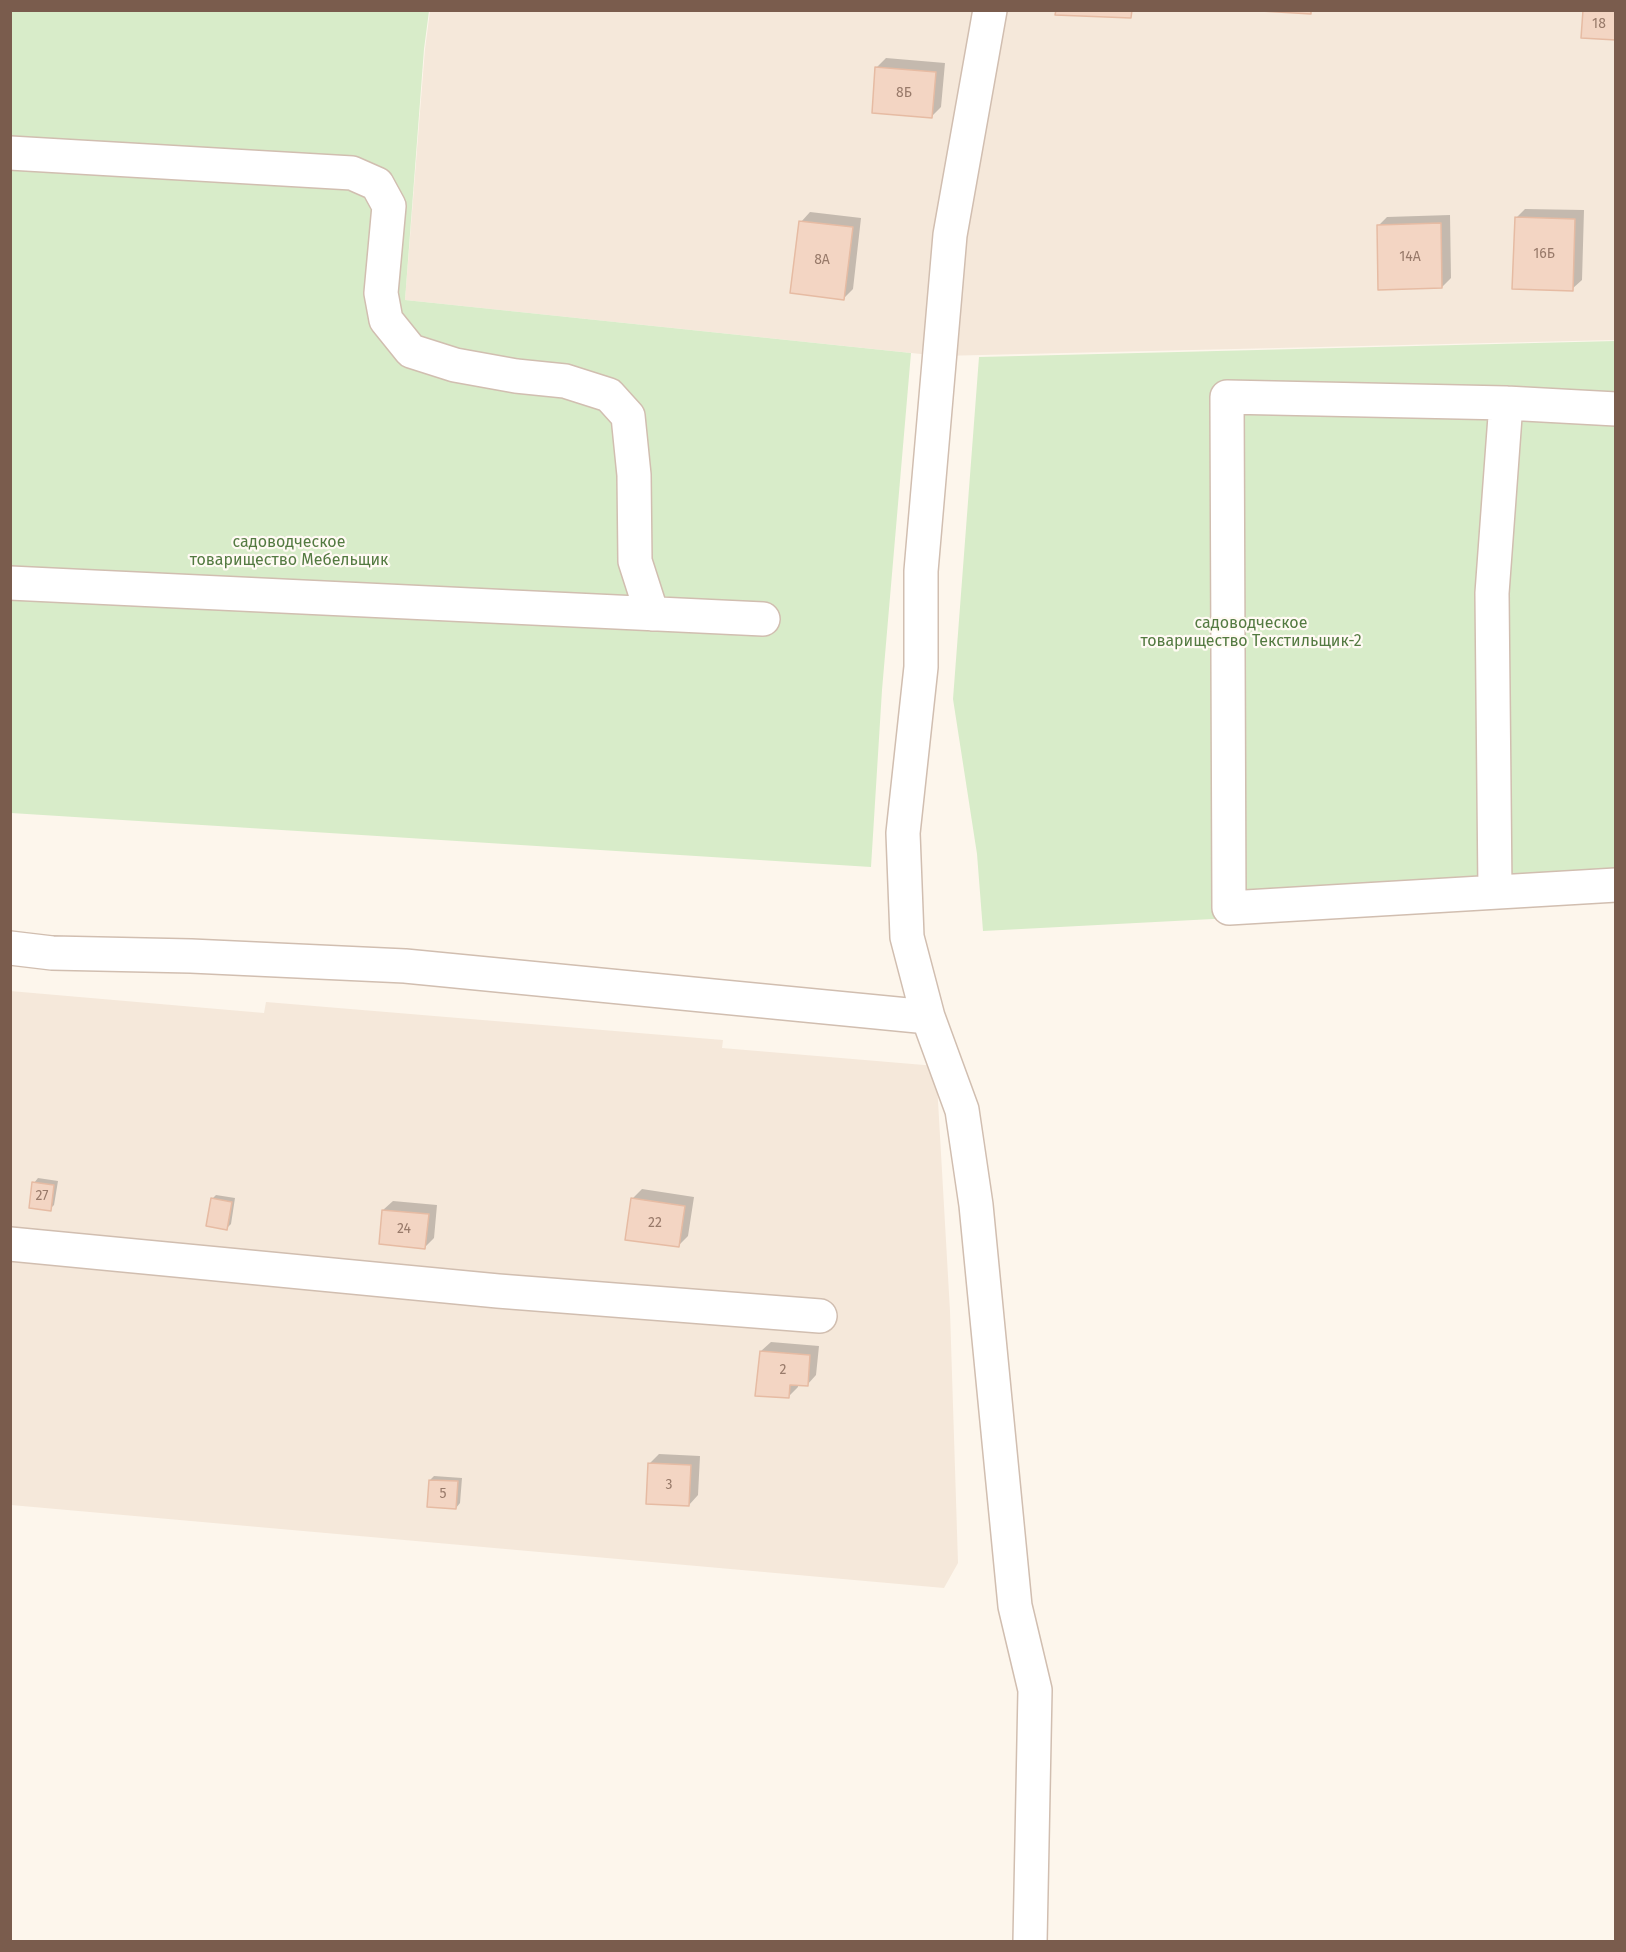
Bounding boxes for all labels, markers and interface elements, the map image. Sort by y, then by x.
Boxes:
house number: 18 [1592,16,1606,32]
house number: 8Б [896,85,912,101]
house number: 16Б [1533,246,1555,262]
house number: 14А [1399,249,1421,265]
house number: 8А [814,252,830,268]
park label: садоводческое товарищество Мебельщик [190,533,388,571]
park label: садоводческое товарищество Текстильщик-2 [1140,614,1362,652]
house number: 27 [35,1188,49,1204]
house number: 22 [648,1215,662,1231]
house number: 24 [397,1221,411,1237]
house number: 2 [780,1362,786,1378]
house number: 3 [666,1477,672,1493]
house number: 5 [439,1486,447,1502]

